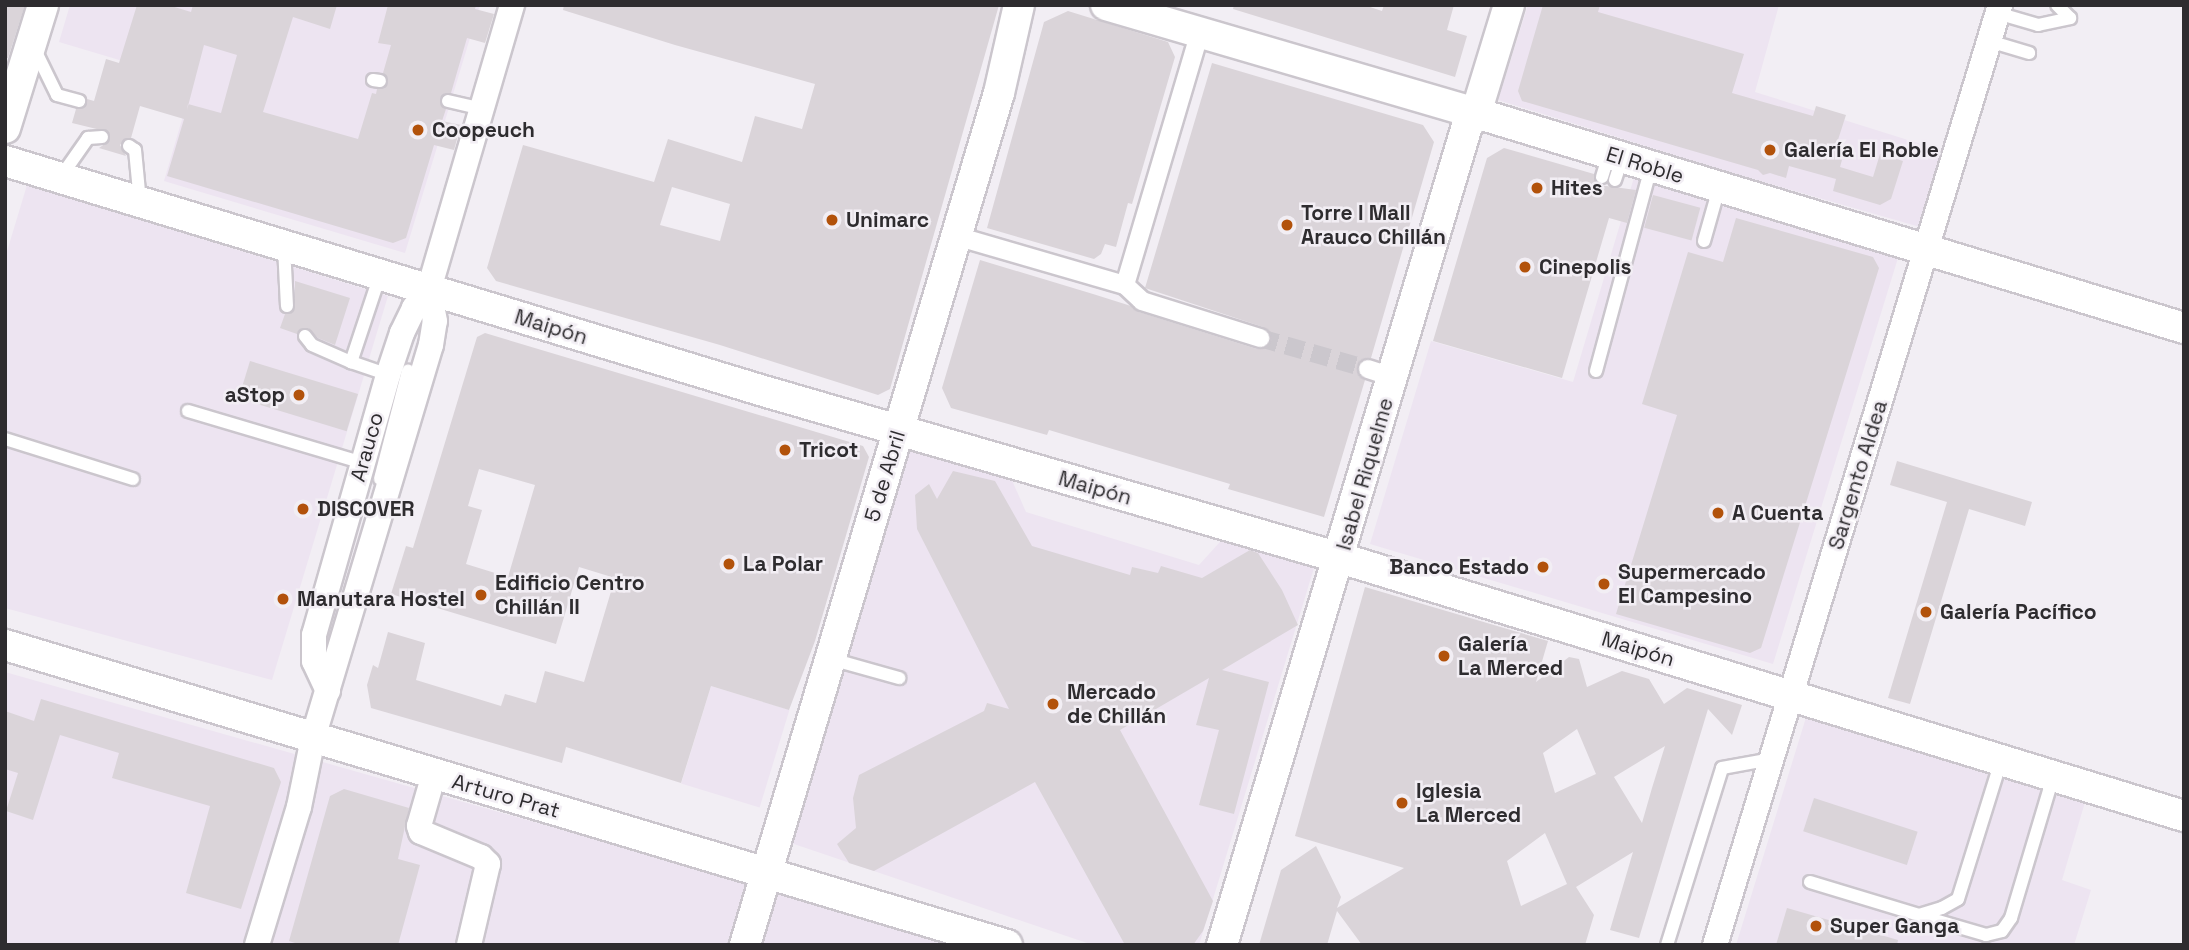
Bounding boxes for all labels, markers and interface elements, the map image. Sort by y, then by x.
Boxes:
place label: Coopeuch [432,117,535,143]
marker: Coopeuch [410,122,426,138]
place label: Galería El Roble [1784,137,1939,163]
street label: El Roble [1603,141,1687,189]
marker: Galería El Roble [1762,142,1778,158]
place label: Hites [1551,175,1603,201]
marker: Hites [1529,180,1545,196]
place label: Torre I Mall Arauco Chillán [1301,200,1446,250]
place label: Unimarc [846,207,929,233]
marker: Unimarc [824,212,840,228]
marker: Torre I Mall Arauco Chillán [1279,217,1295,233]
place label: Cinepolis [1539,254,1632,280]
marker: Cinepolis [1517,259,1533,275]
street label: Maipón [512,304,590,350]
place label: aStop [225,382,285,408]
marker: aStop [291,387,307,403]
street label: Isabel Riquelme [1331,395,1399,553]
street label: Sargento Aldea [1823,397,1893,553]
street label: Arauco [345,409,389,485]
street label: 5 de Abril [859,427,911,525]
place label: Tricot [799,437,858,463]
marker: Tricot [777,442,793,458]
street label: Maipón [1056,466,1134,510]
place label: DISCOVER [317,496,415,522]
place label: A Cuenta [1732,500,1824,526]
marker: DISCOVER [295,501,311,517]
marker: A Cuenta [1710,505,1726,521]
place label: La Polar [743,551,823,577]
place label: Banco Estado [1389,554,1529,580]
marker: La Polar [721,556,737,572]
marker: Banco Estado [1535,559,1551,575]
place label: Supermercado El Campesino [1618,559,1766,609]
place label: Edificio Centro Chillán II [495,570,644,620]
marker: Supermercado El Campesino [1596,576,1612,592]
place label: Manutara Hostel [297,586,465,612]
marker: Edificio Centro Chillán II [473,587,489,603]
marker: Manutara Hostel [275,591,291,607]
place label: Galería Pacífico [1940,599,2097,625]
marker: Galería Pacífico [1918,604,1934,620]
street label: Maipón [1599,626,1677,672]
place label: Galería La Merced [1458,631,1563,681]
marker: Galería La Merced [1436,648,1452,664]
place label: Mercado de Chillán [1067,679,1166,729]
marker: Mercado de Chillán [1045,696,1061,712]
street label: Arturo Prat [449,769,563,823]
place label: Iglesia La Merced [1416,778,1521,828]
marker: Iglesia La Merced [1394,795,1410,811]
place label: Super Ganga [1830,913,1959,939]
marker: Super Ganga [1808,918,1824,934]

